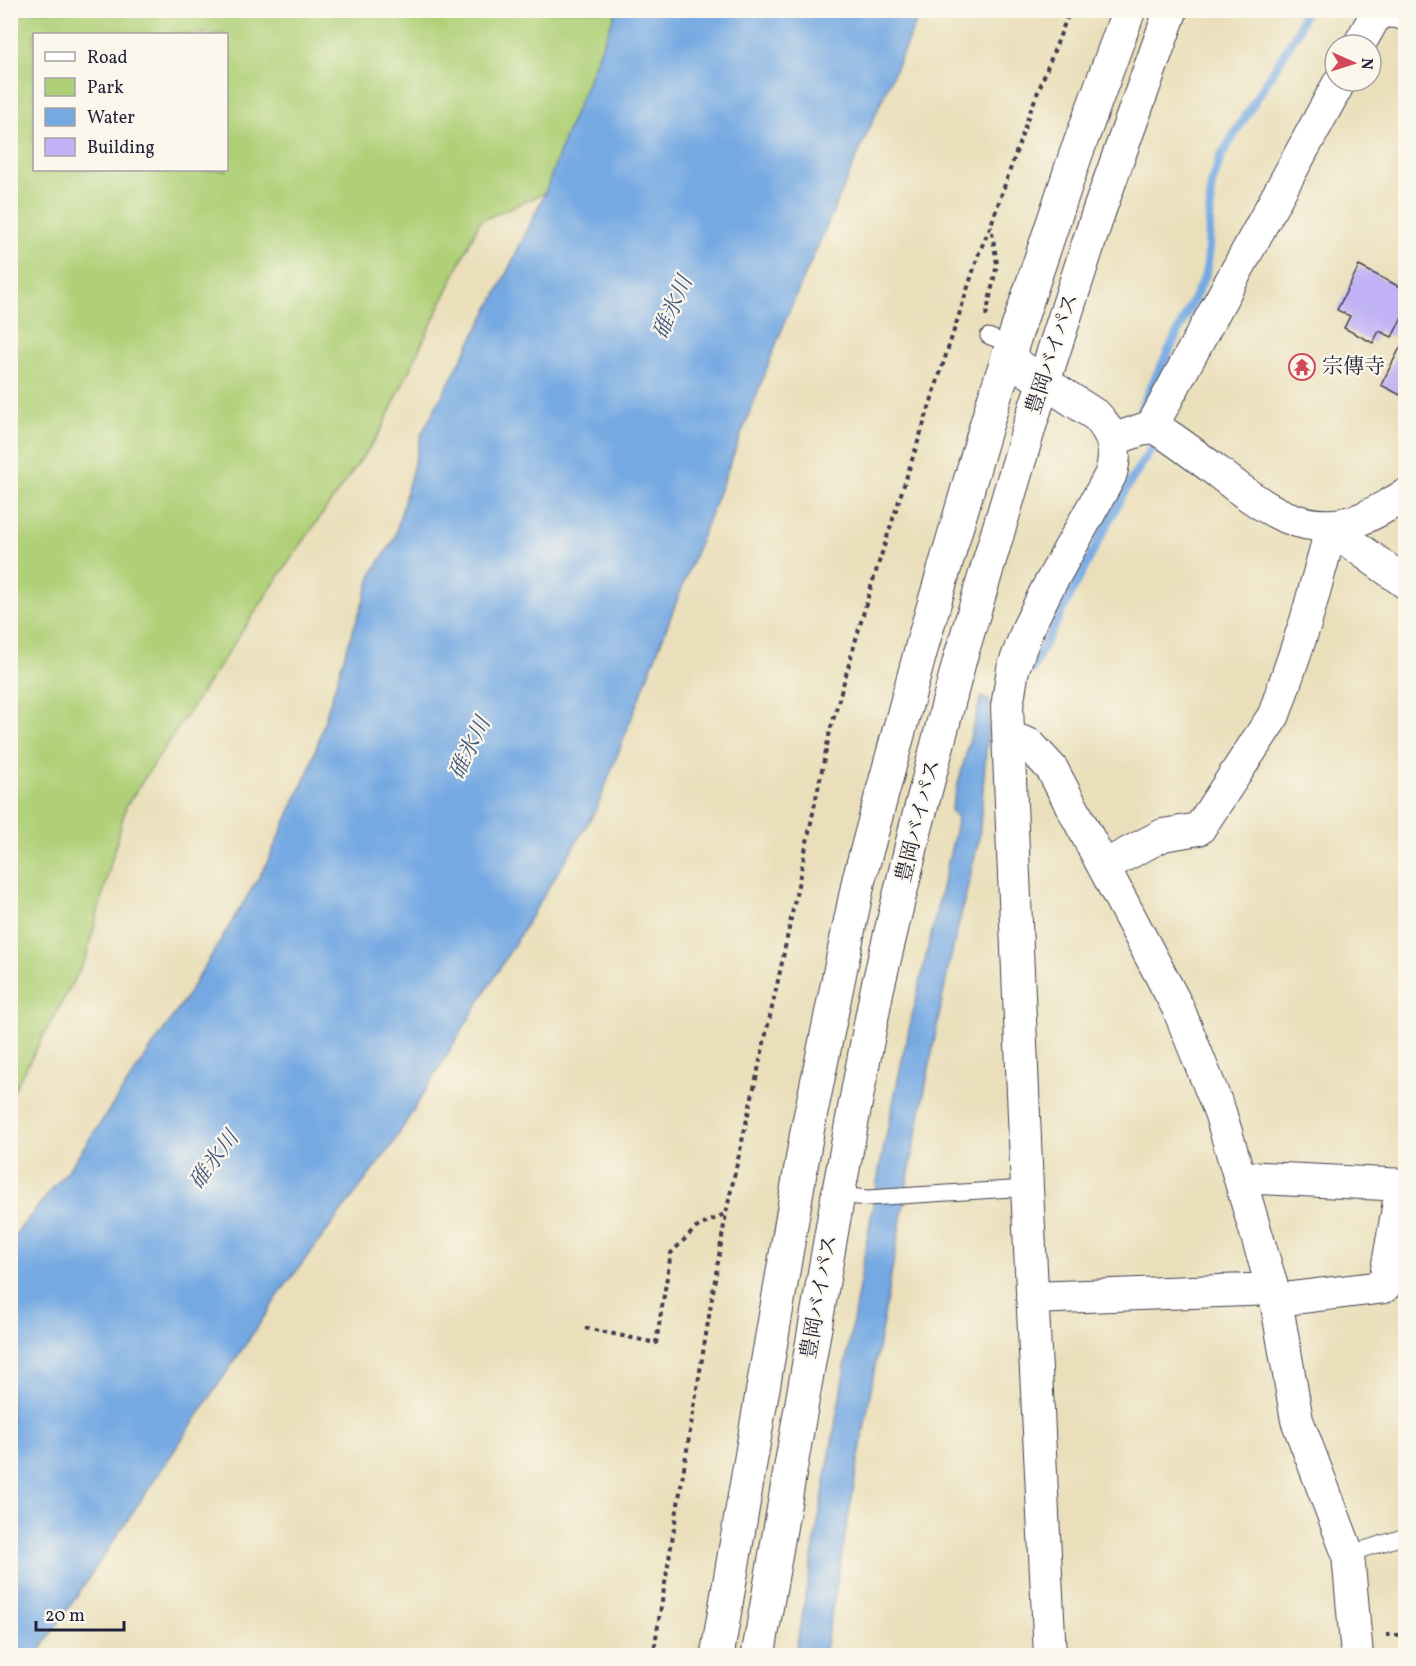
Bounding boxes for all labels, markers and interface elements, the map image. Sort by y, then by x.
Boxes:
legend [33,33,228,171]
north arrow [1323,33,1383,93]
text: Road [87,46,128,71]
text: N [1355,57,1377,70]
text: Park [87,76,124,101]
text: Water [87,106,135,131]
text: Building [87,136,155,161]
water label: 碓氷川 [646,270,702,344]
street label: 豊岡バイパス [1020,290,1086,418]
temple icon: 宗傳寺 [1287,352,1317,382]
place label: 宗傳寺 [1322,353,1385,382]
water label: 碓氷川 [443,711,500,785]
street label: 豊岡バイパス [890,757,948,885]
water label: 碓氷川 [183,1124,248,1197]
street label: 豊岡バイパス [795,1233,845,1361]
scale bar [36,1594,124,1632]
text: 20 m [45,1604,85,1629]

